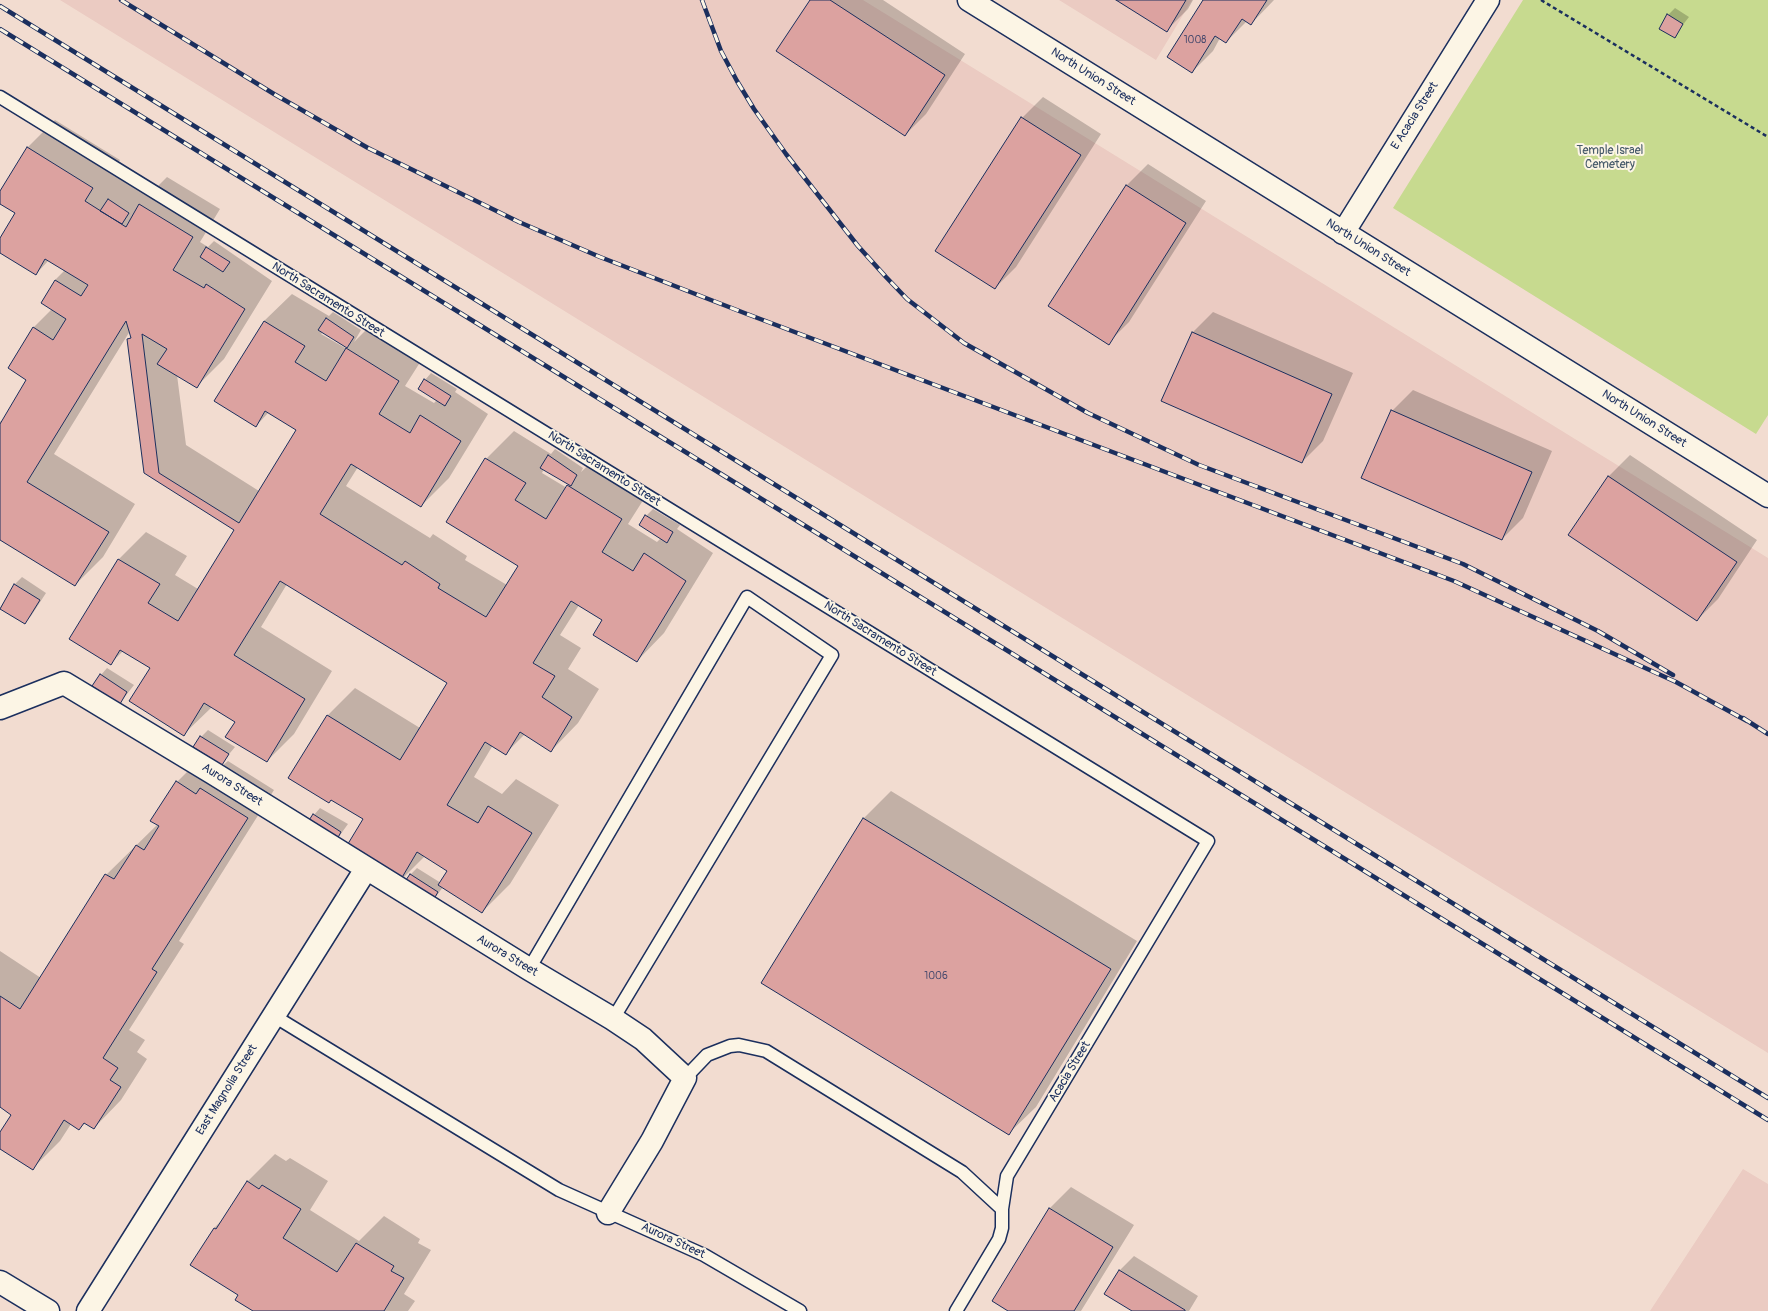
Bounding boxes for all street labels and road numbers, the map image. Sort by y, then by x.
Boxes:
street label: North Union Street [1048,45,1138,109]
street label: E Acacia Street [1388,79,1442,153]
street label: North Union Street [1323,216,1413,280]
street label: North Sacramento Street [269,259,387,341]
street label: North Union Street [1599,387,1689,451]
street label: North Sacramento Street [545,428,663,510]
street label: North Sacramento Street [821,598,939,680]
street label: Aurora Street [199,761,265,809]
street label: Aurora Street [474,932,540,980]
street label: Acacia Street [1046,1039,1094,1105]
street label: East Magnolia Street [193,1042,261,1138]
street label: Aurora Street [639,1220,707,1262]

